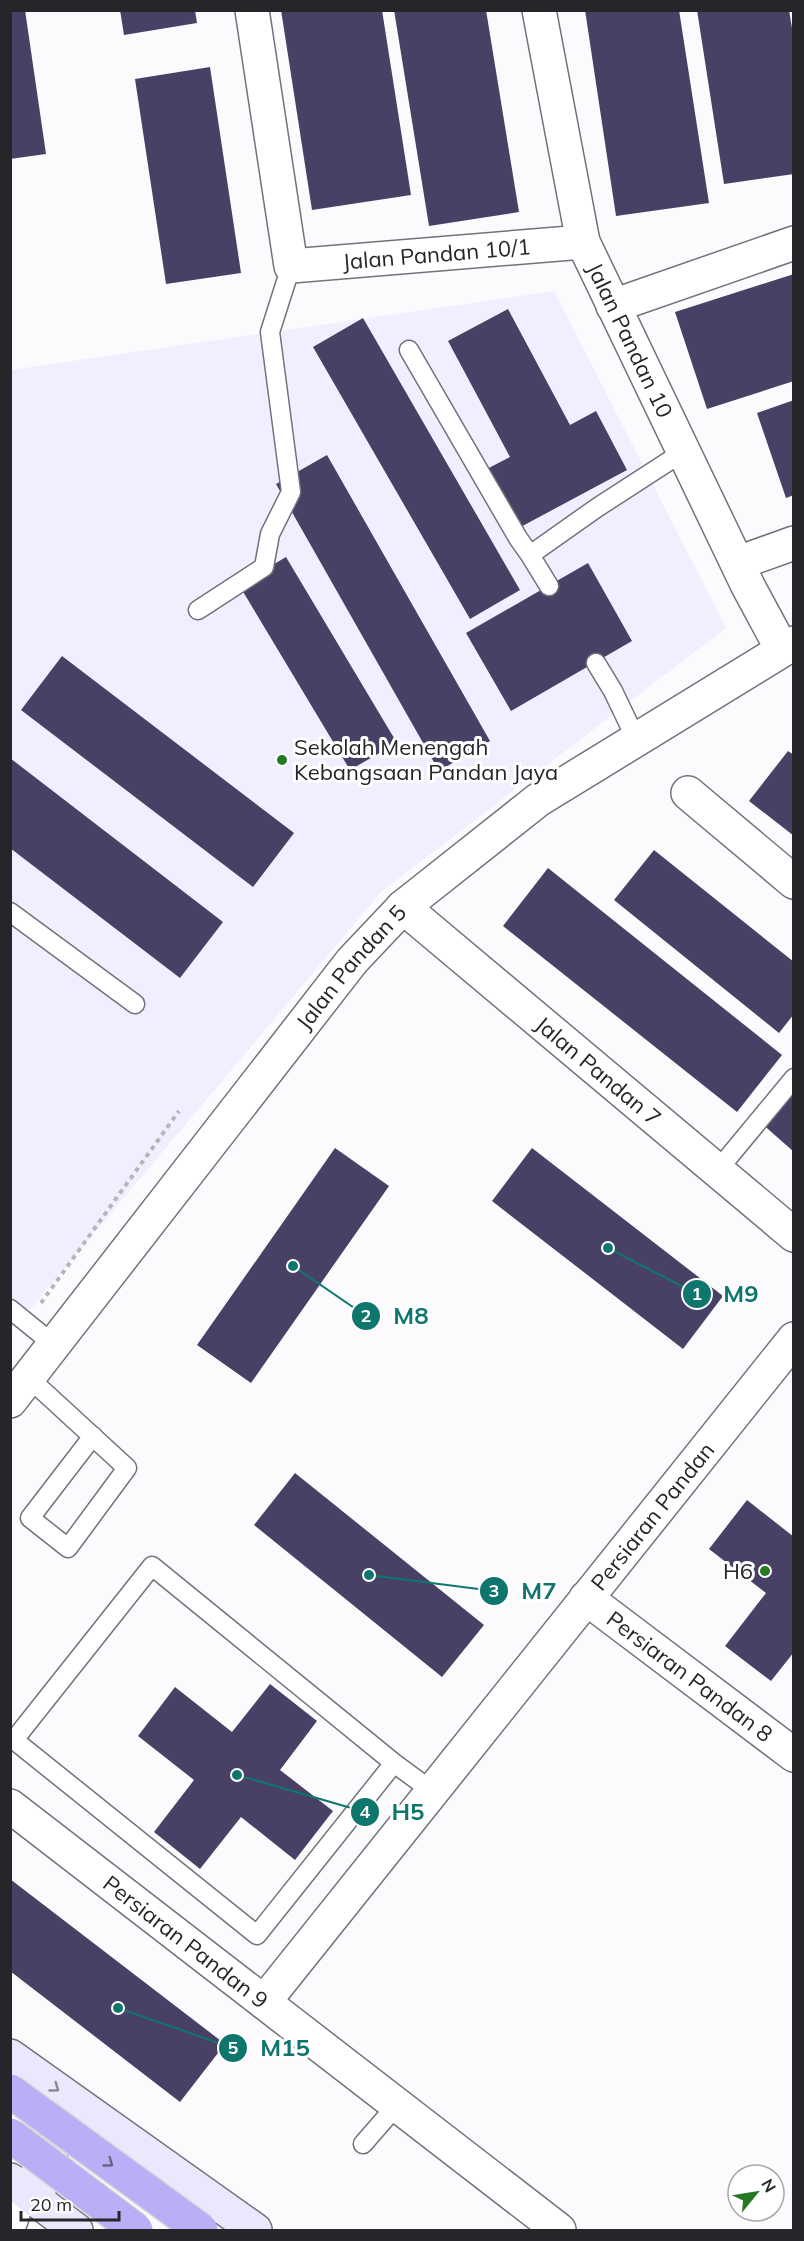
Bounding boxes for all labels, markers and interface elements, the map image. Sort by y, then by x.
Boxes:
street label: Jalan Pandan 10/1 [342,232,532,276]
street label: Jalan Pandan 10 [581,258,679,422]
place label: Sekolah Menengah Kebangsaan Pandan Jaya [294,733,558,786]
marker: Sekolah Menengah Kebangsaan Pandan Jaya [275,753,289,767]
street label: Jalan Pandan 5 [290,899,412,1035]
street label: Jalan Pandan 7 [530,1010,667,1132]
callout: M9 [682,1273,771,1315]
text: M9 [723,1278,759,1308]
text: 1 [692,1282,702,1305]
callout: M8 [351,1295,440,1337]
text: M8 [393,1300,429,1330]
text: 2 [361,1304,371,1327]
street label: Persiaran Pandan [585,1436,720,1596]
place label: H6 [723,1557,753,1585]
marker: H6 [758,1564,772,1578]
callout: M7 [479,1570,569,1612]
text: M7 [521,1575,557,1605]
text: 3 [489,1579,499,1602]
street label: Persiaran Pandan 8 [601,1605,778,1748]
callout: H5 [350,1791,437,1833]
text: H5 [392,1796,424,1826]
text: 4 [360,1800,371,1823]
street label: Persiaran Pandan 9 [98,1869,274,2014]
callout: M15 [218,2027,322,2069]
text: M15 [260,2032,310,2062]
text: 5 [228,2036,239,2059]
one-way arrow [49,2081,60,2092]
one-way arrow [102,2156,113,2167]
north arrow [726,2163,786,2223]
text: N [757,2175,781,2196]
scale bar [21,2184,118,2222]
text: 20 m [30,2193,72,2216]

